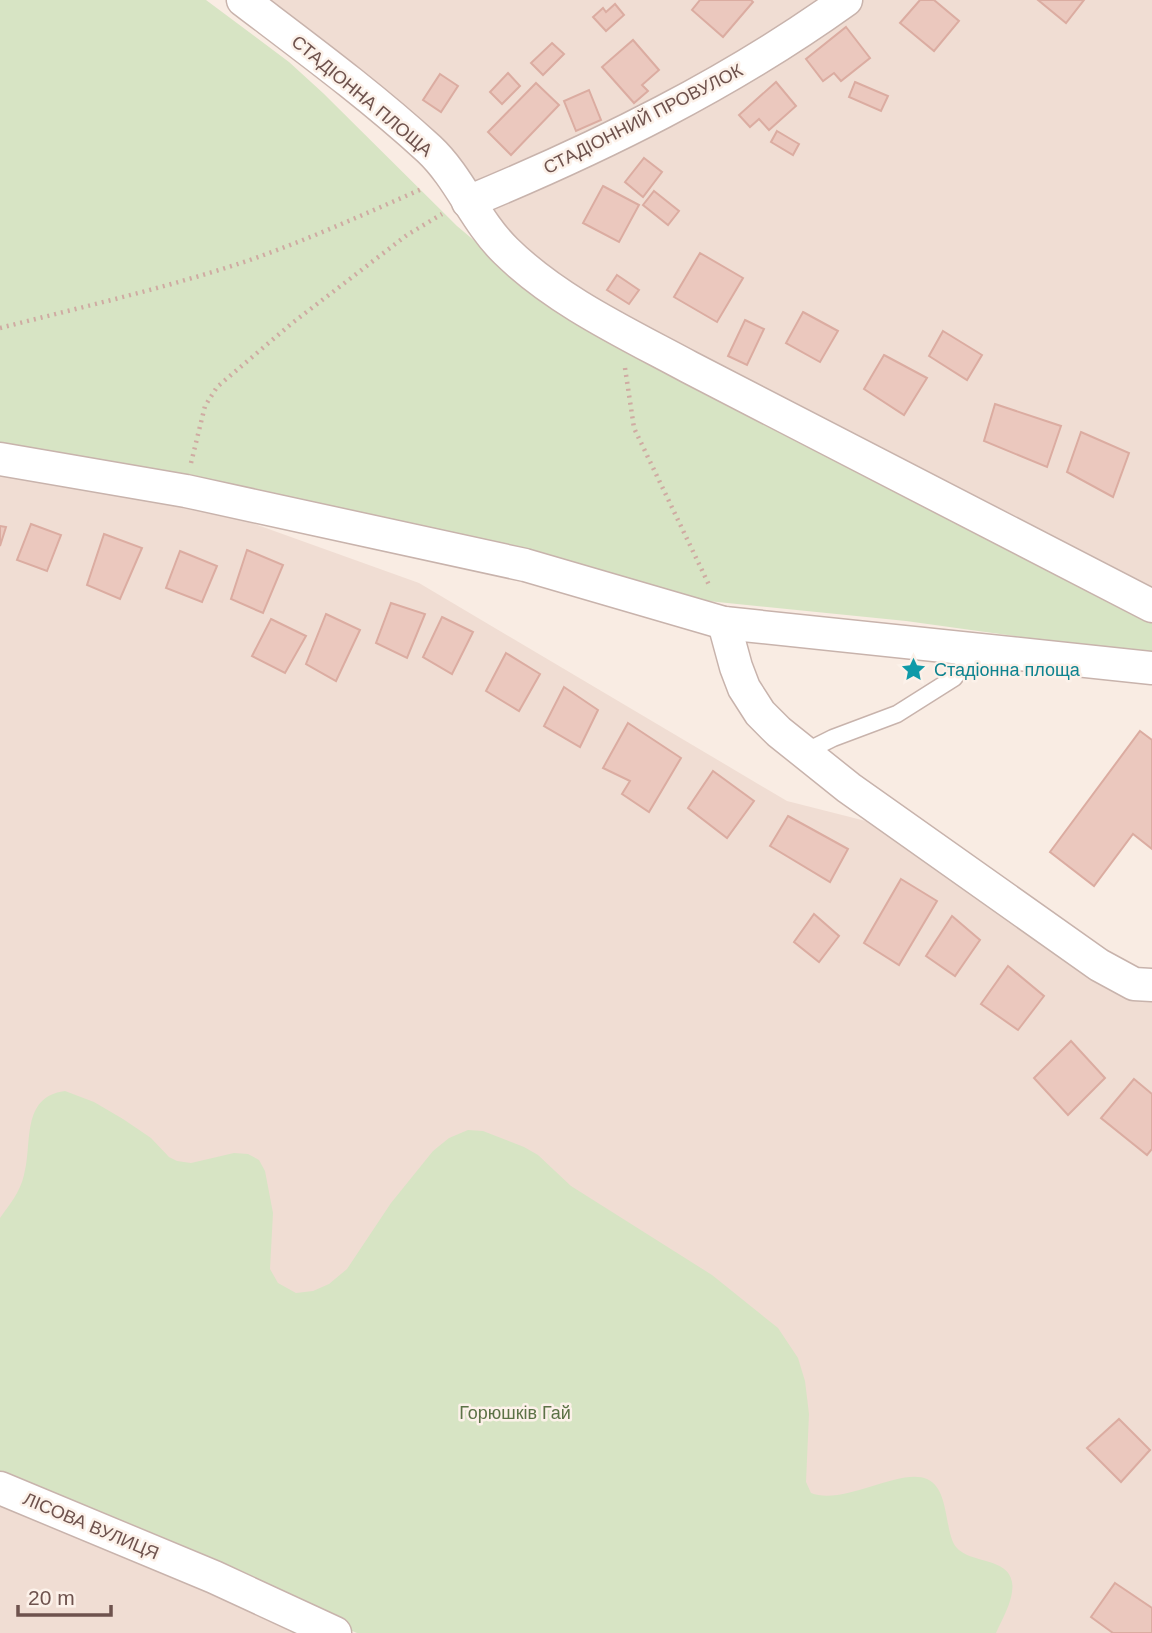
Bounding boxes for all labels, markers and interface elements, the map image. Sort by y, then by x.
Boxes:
street label: СТАДІОННА ПЛОЩА [288,31,436,161]
street label: СТАДІОННИЙ ПРОВУЛОК [540,59,746,178]
place icon: Стадіонна площа [900,656,928,684]
place label: Стадіонна площа [934,660,1081,680]
park label: Горюшків Гай [459,1403,571,1423]
street label: ЛІСОВА ВУЛИЦЯ [20,1488,162,1564]
scale bar [18,1574,110,1618]
text: 20 m [28,1586,75,1609]

